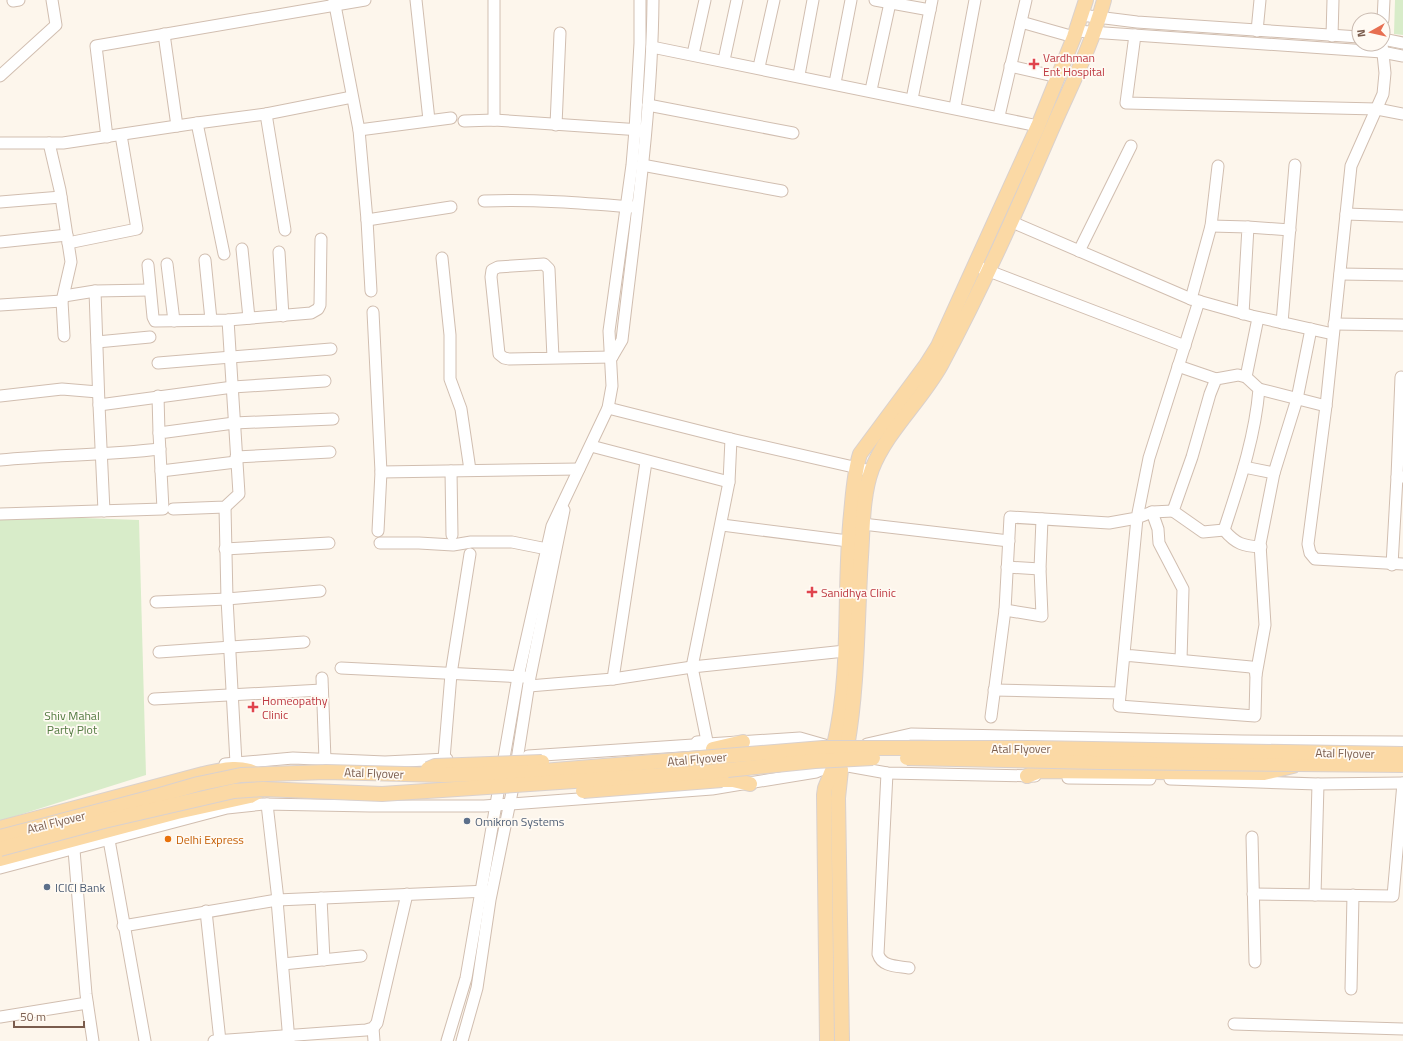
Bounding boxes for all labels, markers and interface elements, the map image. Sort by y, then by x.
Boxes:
north arrow [1351,12,1391,52]
text: N [1353,29,1370,38]
place label: Vardhman Ent Hospital [1043,48,1105,81]
marker: Vardhman Ent Hospital [1028,58,1040,70]
place label: Sanidhya Clinic [821,583,896,602]
marker: Sanidhya Clinic [806,586,818,598]
place label: Homeopathy Clinic [262,691,328,724]
marker: Homeopathy Clinic [247,701,259,713]
park label: Shiv Mahal Party Plot [44,706,100,739]
street label: Atal Flyover [991,739,1051,758]
street label: Atal Flyover [1315,743,1375,763]
street label: Atal Flyover [667,747,727,771]
street label: Atal Flyover [344,762,404,784]
street label: Atal Flyover [25,806,87,838]
place label: Omikron Systems [475,812,565,831]
marker: Omikron Systems [462,816,472,826]
place label: Delhi Express [176,830,244,849]
marker: Delhi Express [163,834,173,844]
place label: ICICI Bank [55,878,105,897]
marker: ICICI Bank [42,882,52,892]
scale bar [14,1003,84,1029]
text: 50 m [20,1007,46,1026]

